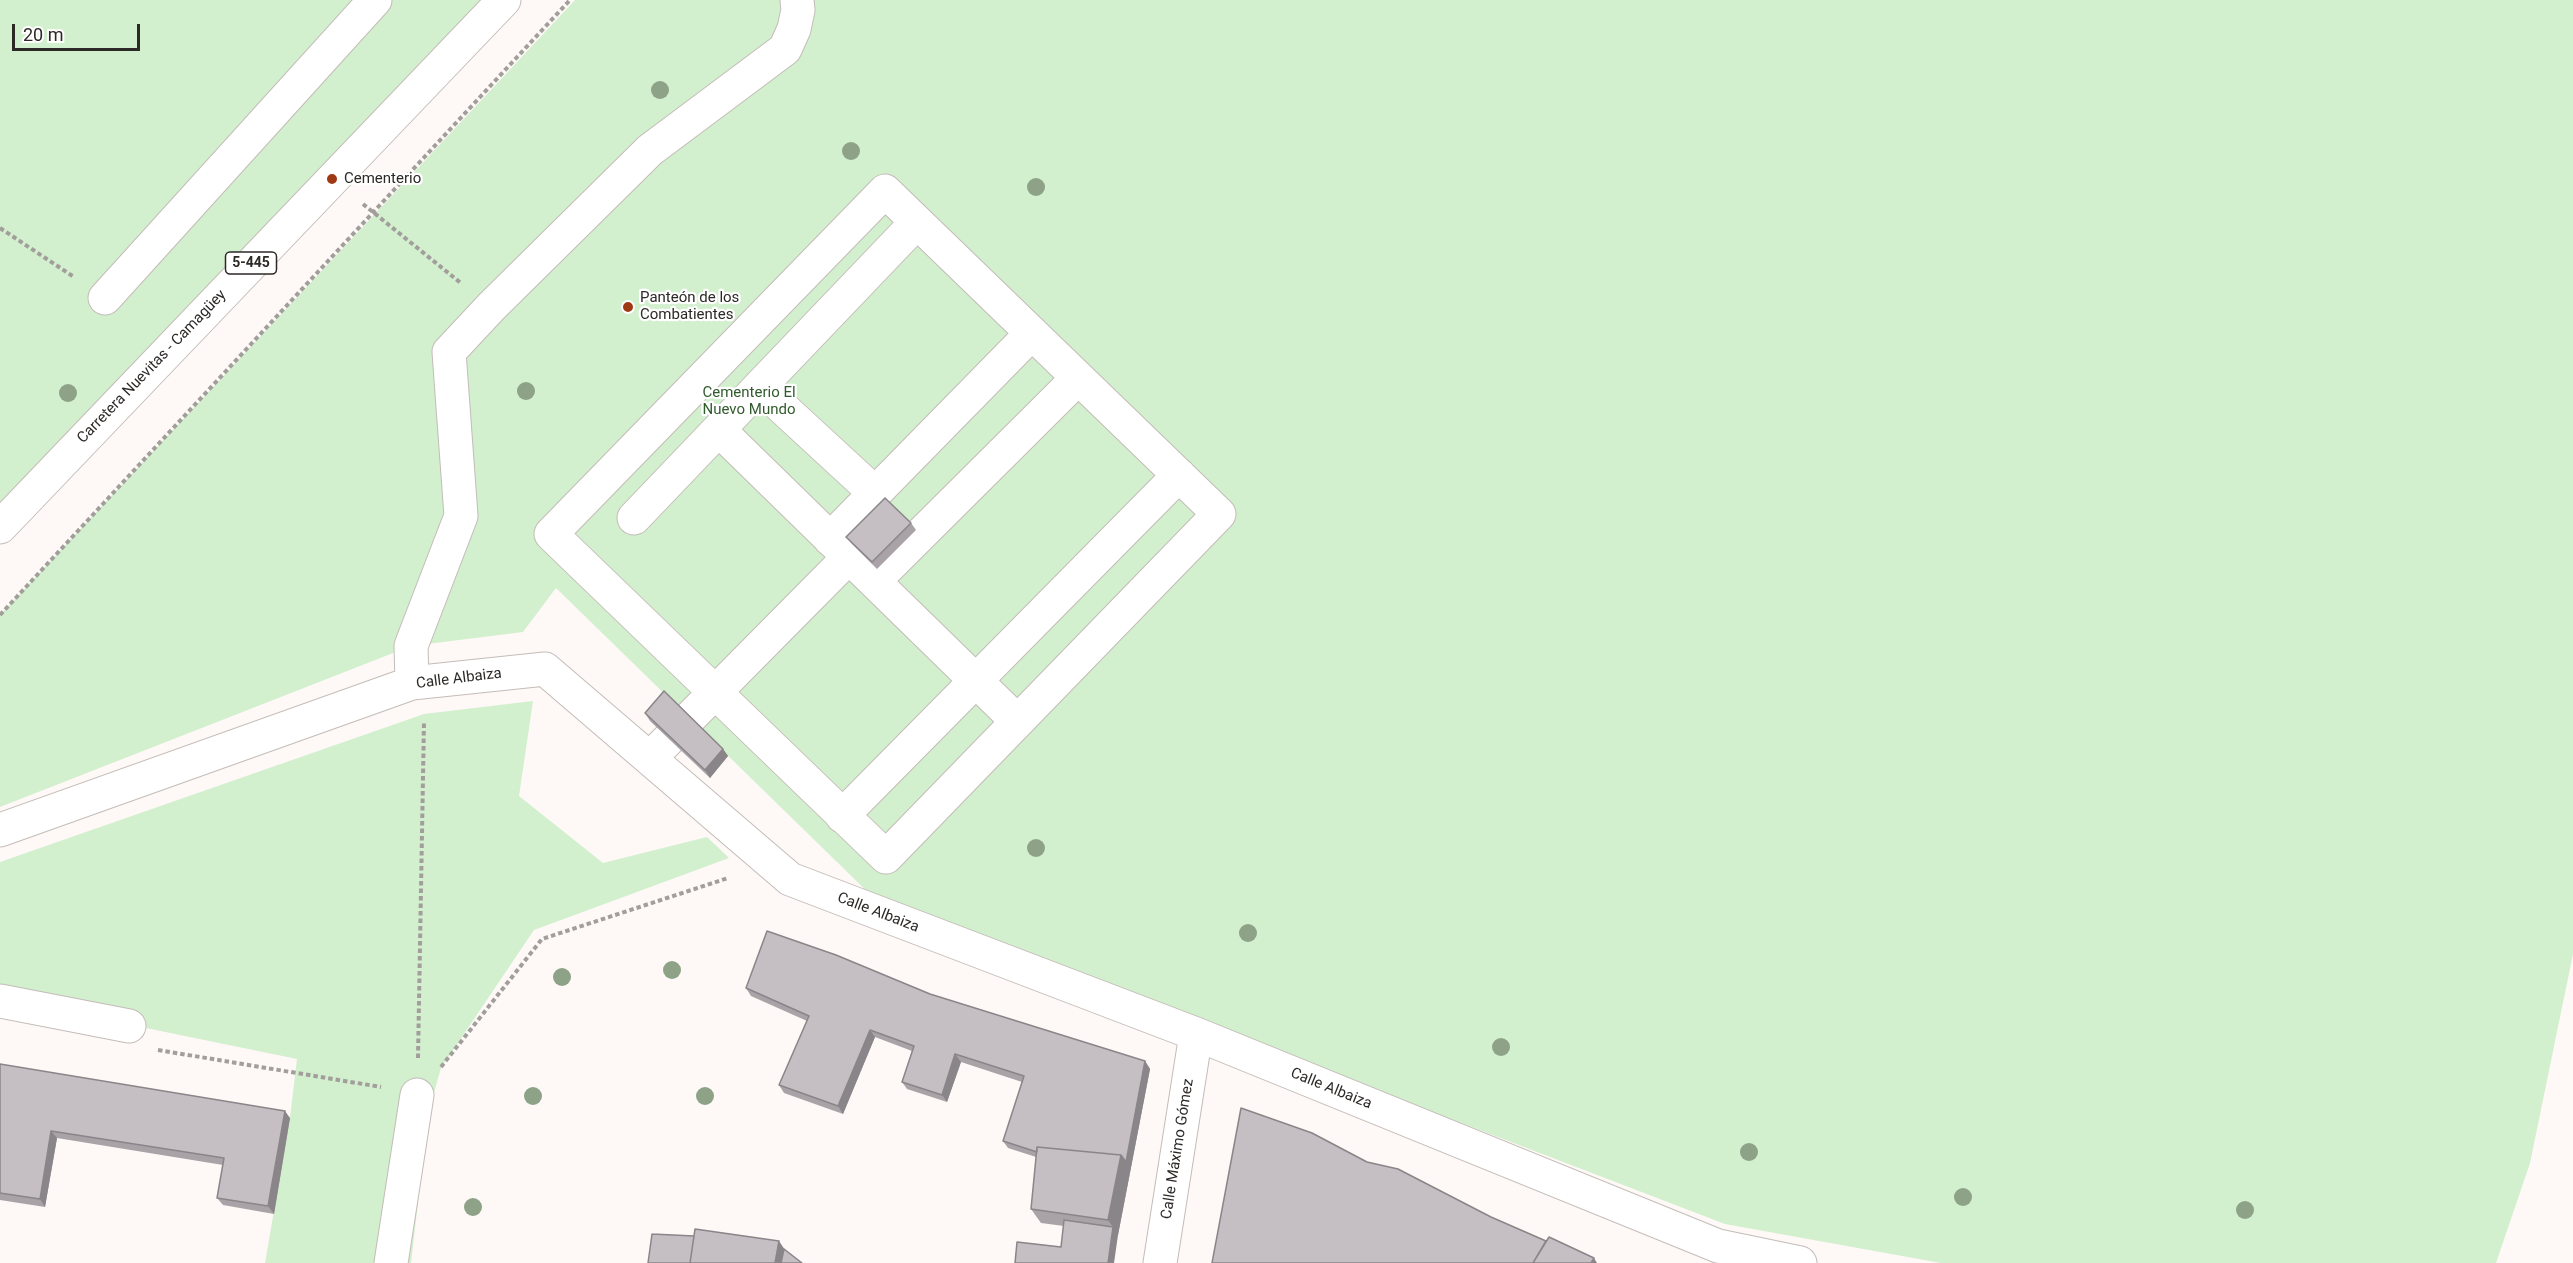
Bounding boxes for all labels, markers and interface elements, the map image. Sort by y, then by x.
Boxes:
scale bar [15,12,142,50]
text: 20 m [23,24,63,45]
place label: Cementerio [344,170,421,188]
marker: Cementerio [325,172,339,186]
road number: 5-445 [226,252,276,274]
street label: Carretera Nuevitas - Camagüey [74,286,230,448]
place label: Panteón de los Combatientes [640,289,739,324]
marker: Panteón de los Combatientes [621,300,635,314]
park label: Cementerio El Nuevo Mundo [702,384,796,419]
street label: Calle Albaiza [415,665,503,693]
street label: Calle Albaiza [835,889,921,937]
street label: Calle Albaiza [1288,1065,1374,1113]
street label: Calle Máximo Gómez [1158,1077,1198,1221]

